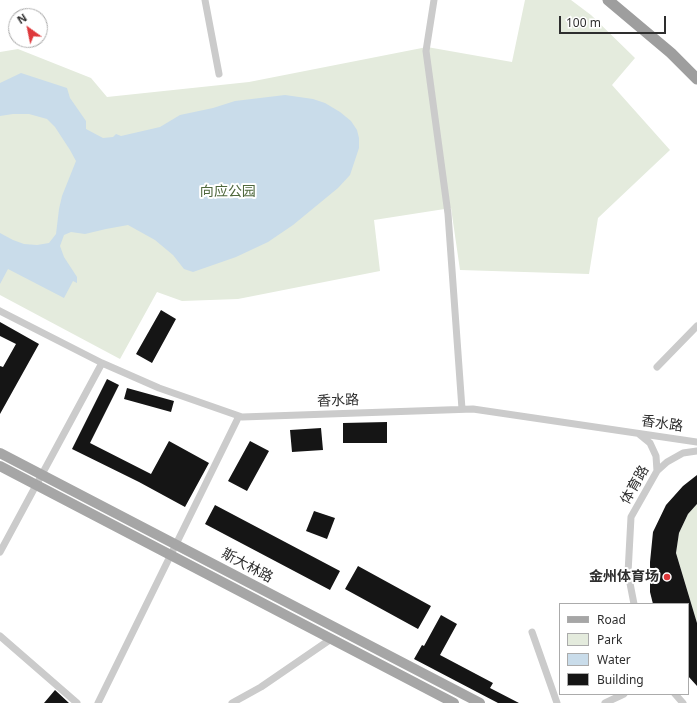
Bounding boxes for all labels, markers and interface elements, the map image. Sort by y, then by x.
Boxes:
north arrow [8,8,48,48]
scale bar [561,8,668,34]
text: N [14,10,30,27]
text: 100 m [566,14,601,31]
park label: 向应公园 [200,184,256,200]
street label: 香水路 [317,392,359,410]
street label: 香水路 [640,413,684,435]
street label: 体育路 [617,463,653,507]
street label: 斯大林路 [218,545,276,587]
place label: 金州体育场 [589,569,659,585]
marker: 金州体育场 [662,572,672,582]
legend [559,603,689,695]
text: Road [597,611,626,628]
text: Park [597,631,622,648]
text: Water [597,651,631,668]
text: Building [597,671,644,688]

